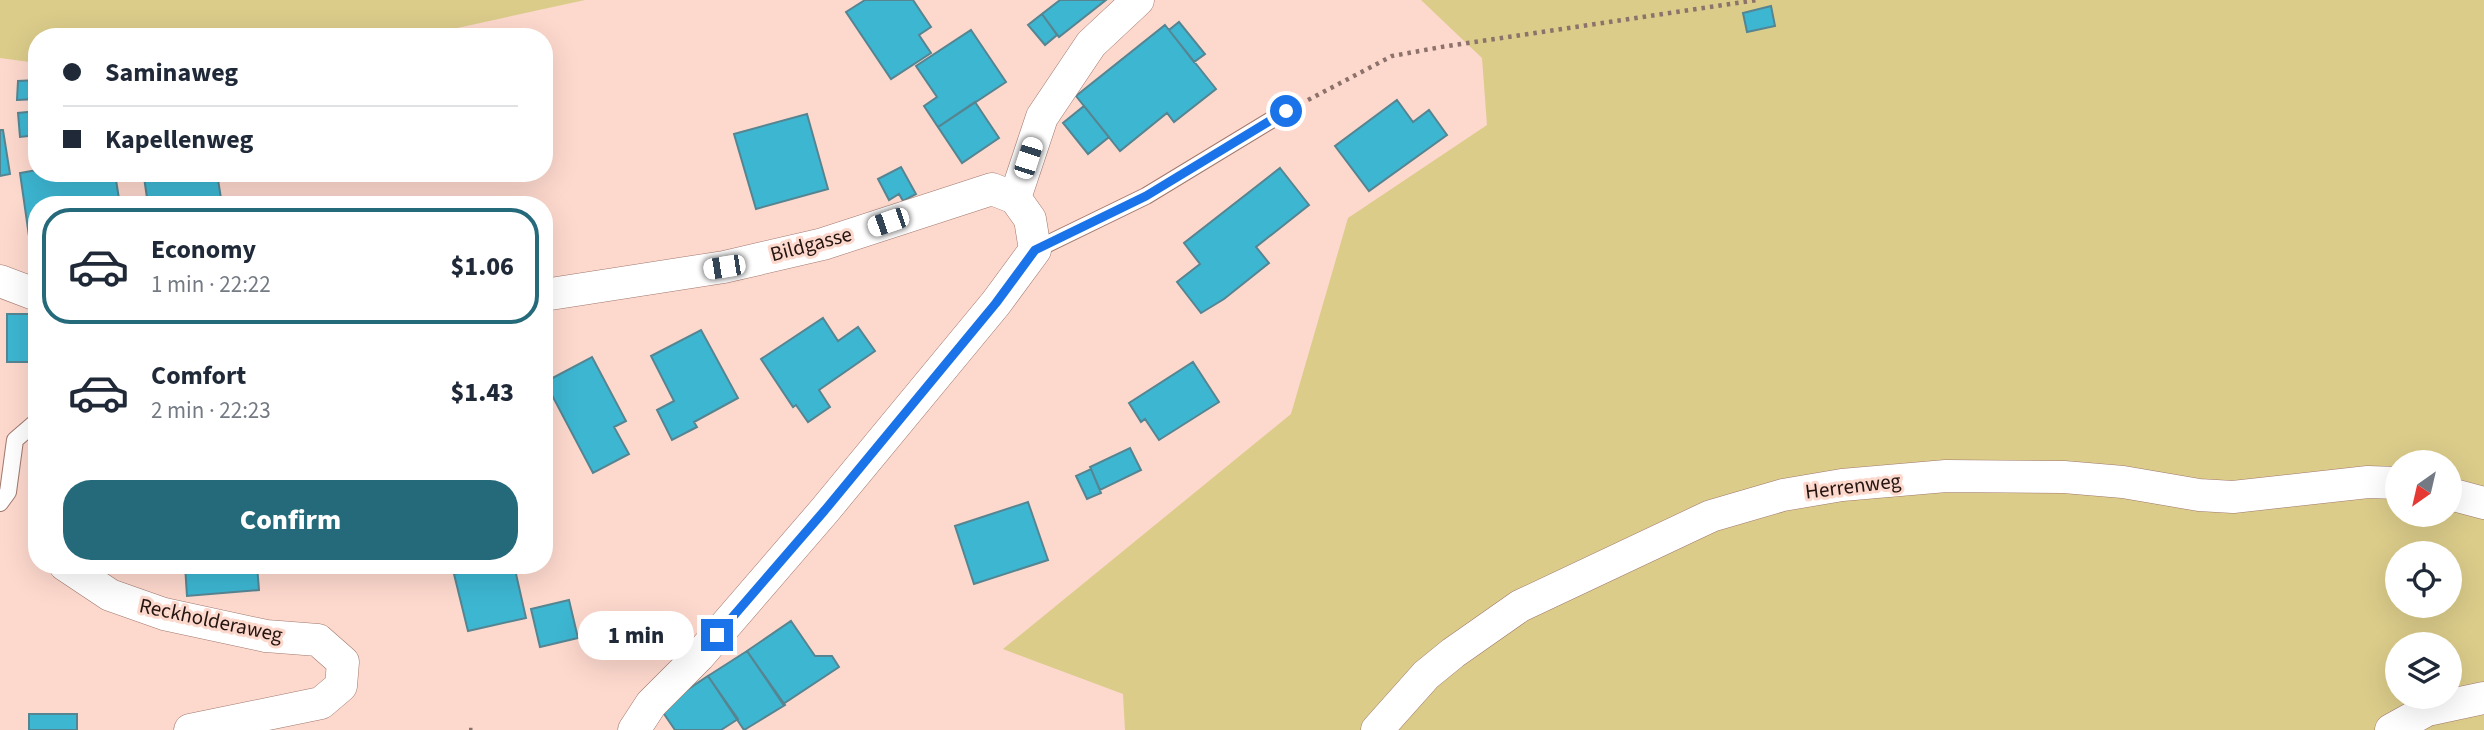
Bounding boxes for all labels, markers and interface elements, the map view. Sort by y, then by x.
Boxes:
text: Saminaweg [105,54,238,91]
route start [1270,95,1302,127]
text: Kapellenweg [105,121,253,158]
car [1012,135,1045,181]
car [865,205,912,239]
street label: Bildgasse [767,219,855,269]
text: Economy [151,231,256,268]
icon: car [67,235,130,298]
text: $1.06 [450,248,514,285]
car [702,253,747,281]
text: 1 min · 22:22 [151,268,271,301]
text: Comfort [151,357,246,394]
icon: car [67,361,130,424]
text: $1.43 [450,374,514,411]
text: 2 min · 22:23 [151,394,271,427]
north arrow [2385,450,2462,527]
map controls [2385,450,2462,709]
street label: Herrenweg [1803,465,1903,507]
button: Confirm [63,480,518,560]
button: locate [2385,541,2462,618]
street label: Reckholderaweg [137,590,286,650]
callout: 1 min [577,610,692,660]
text: 1 min [608,619,664,652]
route end [701,619,733,651]
button: layers [2385,632,2462,709]

